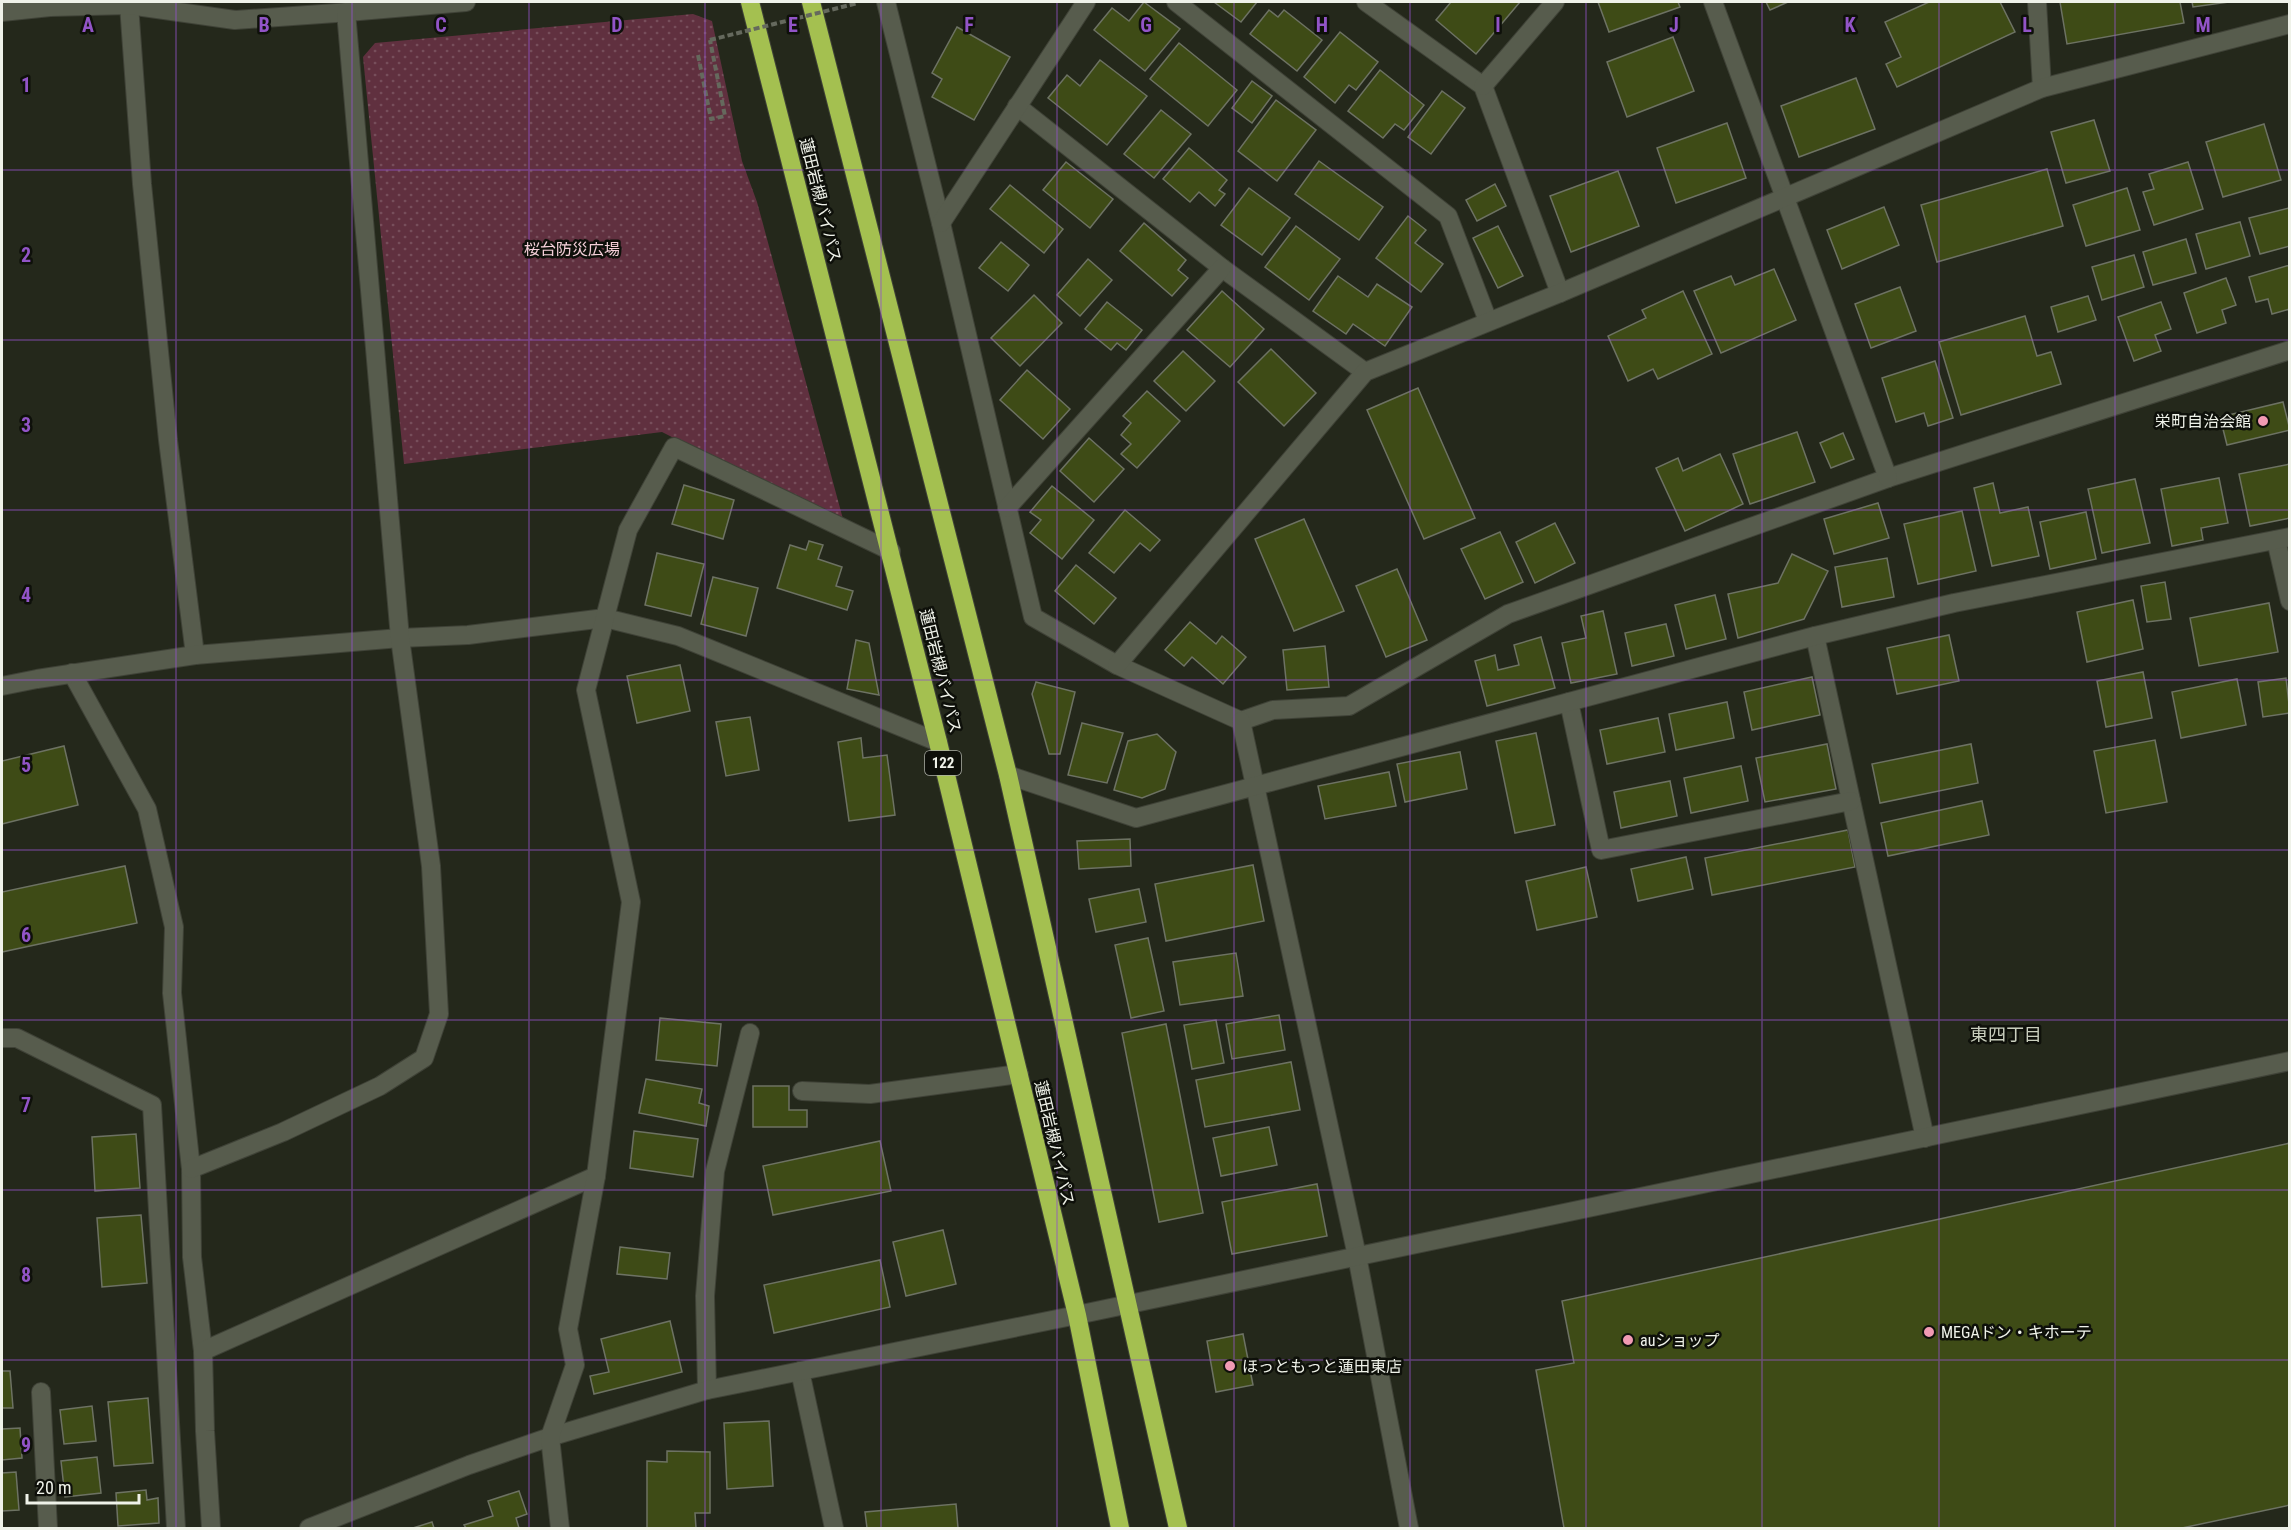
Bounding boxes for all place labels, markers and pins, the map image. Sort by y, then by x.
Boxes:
place label: 栄町自治会館 [2155,412,2251,431]
marker: 栄町自治会館 [2256,414,2270,428]
place label: MEGAドン・キホーテ [1941,1323,2092,1342]
marker: MEGAドン・キホーテ [1922,1325,1936,1339]
place label: auショップ [1640,1331,1719,1350]
marker: auショップ [1621,1333,1635,1347]
place label: ほっともっと蓮田東店 [1242,1357,1402,1376]
marker: ほっともっと蓮田東店 [1223,1359,1237,1373]

